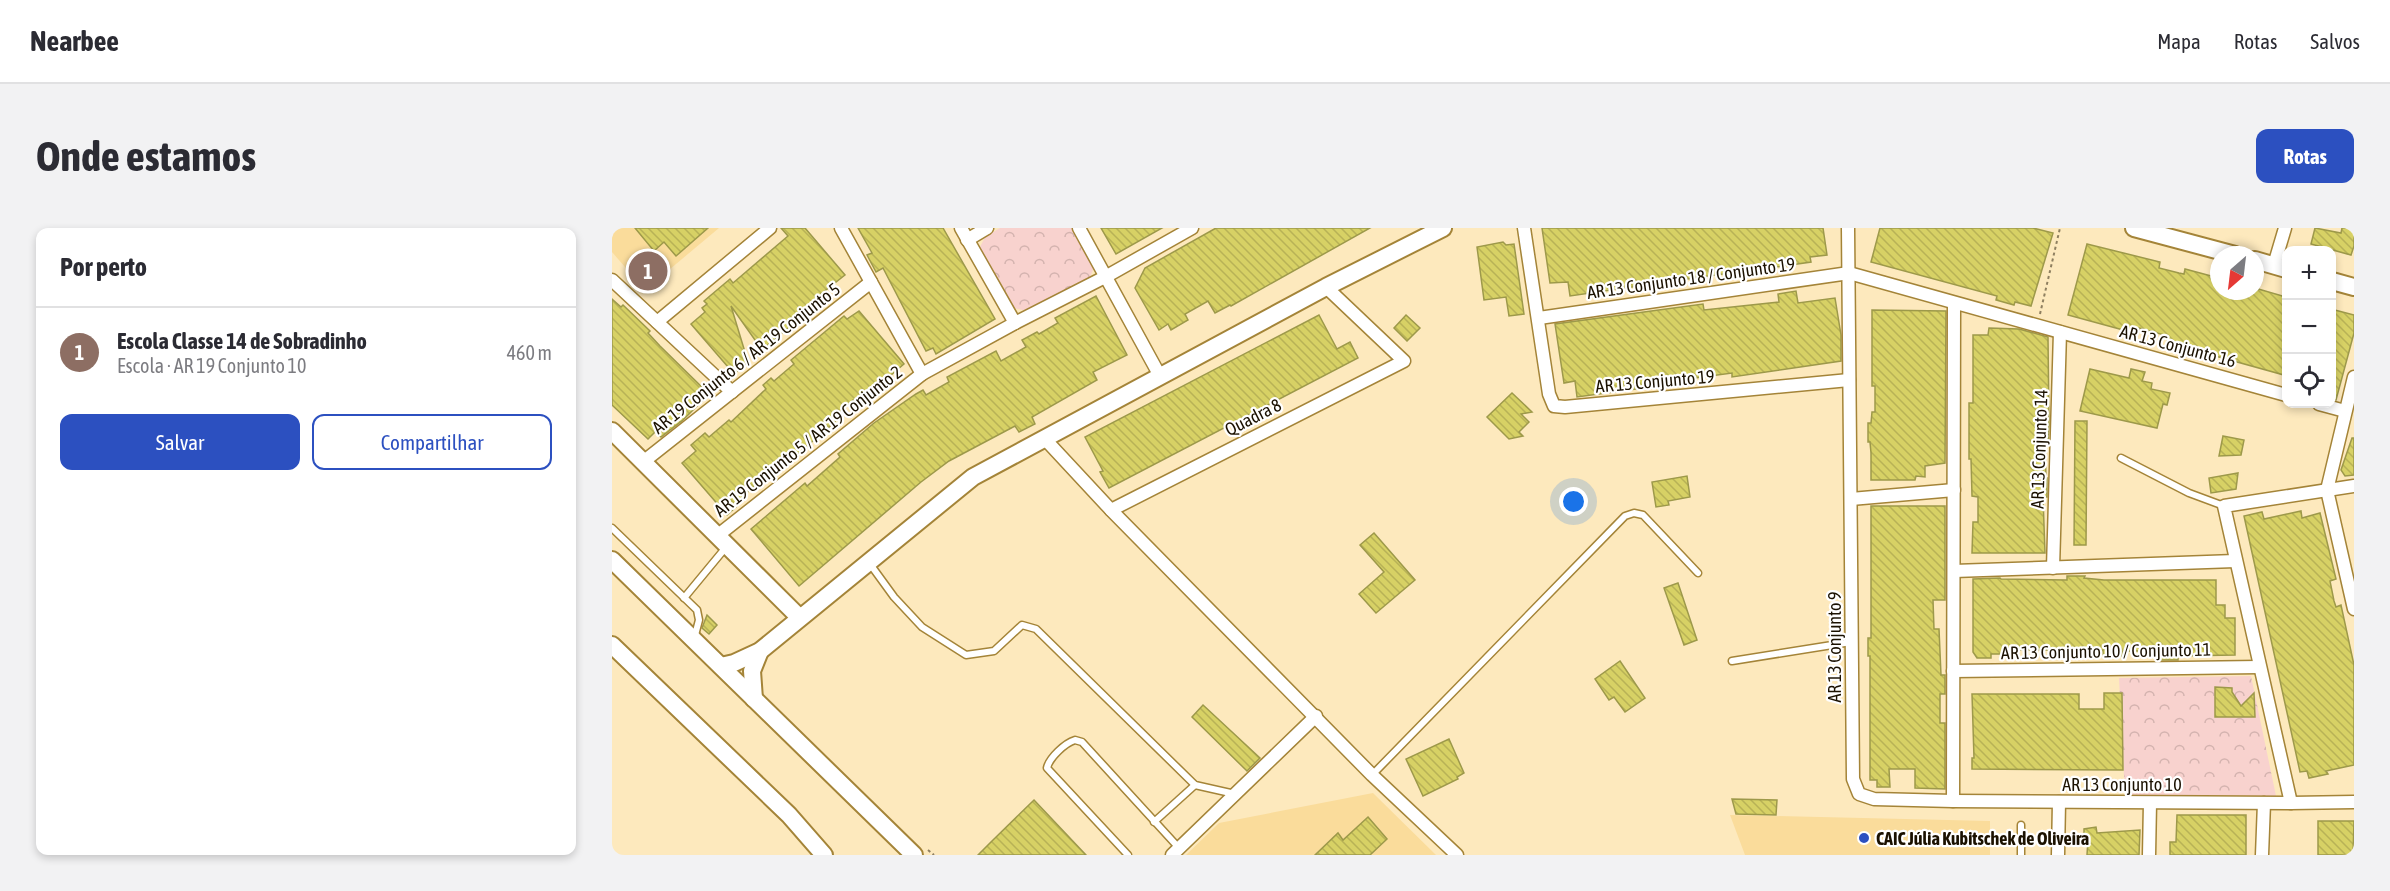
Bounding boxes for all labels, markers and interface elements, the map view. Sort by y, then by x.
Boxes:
text: Nearbee [30,25,119,57]
text: Mapa [2157,29,2201,53]
text: Rotas [2234,29,2277,53]
text: Salvos [2310,29,2360,53]
button: Rotas [2256,129,2354,183]
text: Onde estamos [36,132,256,180]
north arrow [2210,246,2264,300]
map controls [2282,246,2336,408]
button: + [2282,246,2336,300]
pin: 1 [628,248,668,294]
text: Por perto [60,252,147,282]
street label: AR 13 Conjunto 18 / Conjunto 19 [1586,253,1796,303]
street label: AR 19 Conjunto 6 / AR 19 Conjunto 5 [648,278,844,438]
button: − [2282,300,2336,354]
street label: AR 13 Conjunto 16 [2118,320,2238,372]
text: Escola Classe 14 de Sobradinho [117,328,367,354]
text: 1 [75,341,84,364]
text: 460 m [507,341,552,364]
text: Escola · AR 19 Conjunto 10 [117,354,306,377]
button: locate [2282,354,2336,408]
street label: AR 19 Conjunto 5 / AR 19 Conjunto 2 [710,361,906,521]
street label: AR 13 Conjunto 19 [1595,365,1715,397]
street label: AR 13 Conjunto 14 [2026,389,2052,509]
street label: Quadra 8 [1221,394,1285,440]
button: Salvar [60,414,300,470]
button: Compartilhar [312,414,552,470]
your location [1559,487,1588,516]
street label: AR 13 Conjunto 9 [1824,592,1845,702]
street label: AR 13 Conjunto 10 / Conjunto 11 [2001,639,2211,663]
street label: AR 13 Conjunto 10 [2062,774,2182,795]
place label: CAIC Júlia Kubitschek de Oliveira [1876,828,2089,849]
marker: CAIC Júlia Kubitschek de Oliveira [1857,831,1871,845]

